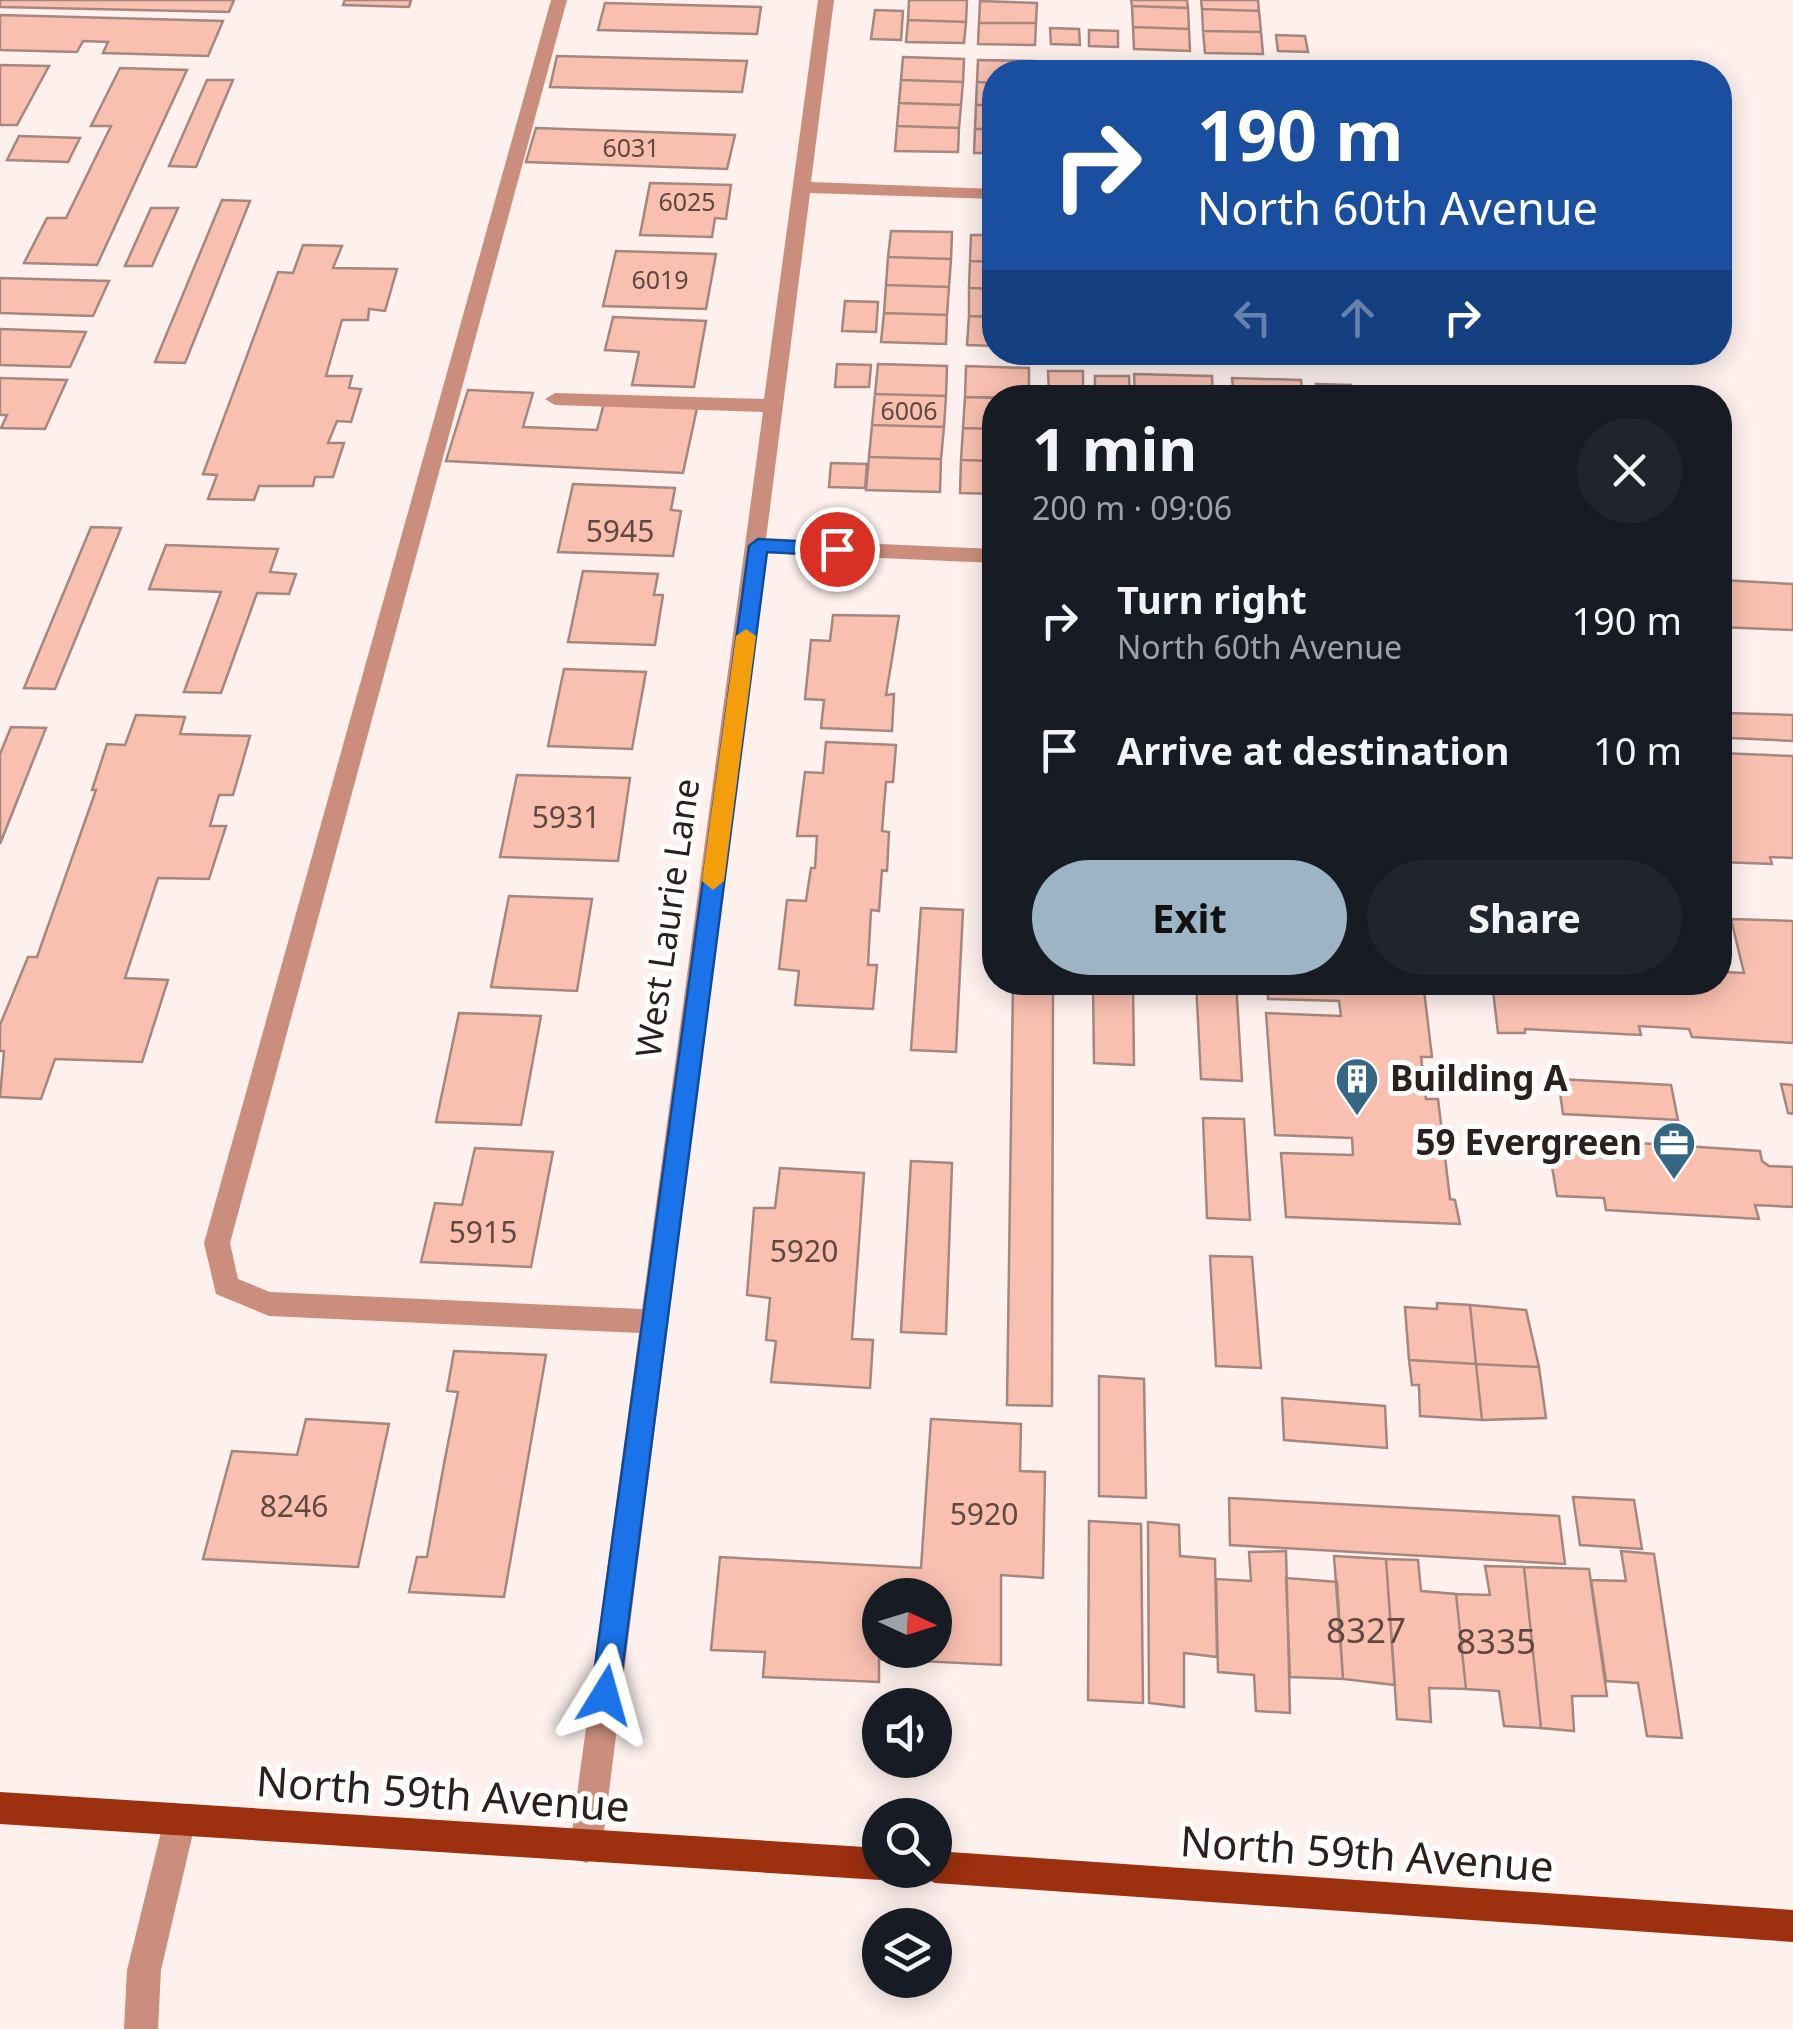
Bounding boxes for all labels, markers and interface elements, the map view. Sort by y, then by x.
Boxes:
text: 190 m [1197,86,1404,182]
icon: right [1032,100,1162,230]
house number: 6031 [602,130,660,164]
text: North 60th Avenue [1197,177,1598,238]
house number: 6025 [658,184,716,218]
house number: 6019 [631,262,689,296]
icon: left [1225,290,1280,345]
icon: ahead [1330,290,1385,345]
icon: right [1435,290,1490,345]
house number: 6006 [880,393,938,427]
text: 1 min [1032,407,1197,489]
button: close [1577,418,1682,523]
text: 200 m · 09:06 [1032,486,1232,529]
pin [795,507,880,592]
house number: 5945 [586,510,654,551]
icon: arrive [810,522,865,577]
text: Turn right [1117,573,1307,625]
icon: right [1032,593,1087,648]
text: 190 m [1571,594,1682,646]
text: North 60th Avenue [1117,625,1402,668]
icon: arrive [1032,723,1087,778]
text: Arrive at destination [1117,724,1509,776]
text: 10 m [1593,724,1682,776]
street label: West Laurie Lane [624,775,709,1060]
house number: 5931 [532,796,600,837]
button: Exit [1032,860,1347,975]
button: Share [1367,860,1682,975]
place label: Building A [1390,1054,1568,1101]
building icon: Building A [1334,1056,1380,1117]
place label: 59 Evergreen [1415,1118,1642,1165]
office icon: 59 Evergreen [1651,1120,1697,1181]
house number: 5915 [449,1211,517,1252]
house number: 5920 [770,1230,838,1271]
house number: 8246 [260,1485,328,1526]
house number: 5920 [950,1493,1018,1534]
north arrow [862,1578,952,1668]
map controls [862,1578,952,1998]
house number: 8327 [1326,1606,1406,1653]
house number: 8335 [1456,1617,1536,1664]
position arrow [553,1643,657,1747]
button: sound [862,1688,952,1778]
street label: North 59th Avenue [254,1751,632,1834]
button: search [862,1798,952,1888]
street label: North 59th Avenue [1178,1811,1556,1894]
button: layers [862,1908,952,1998]

